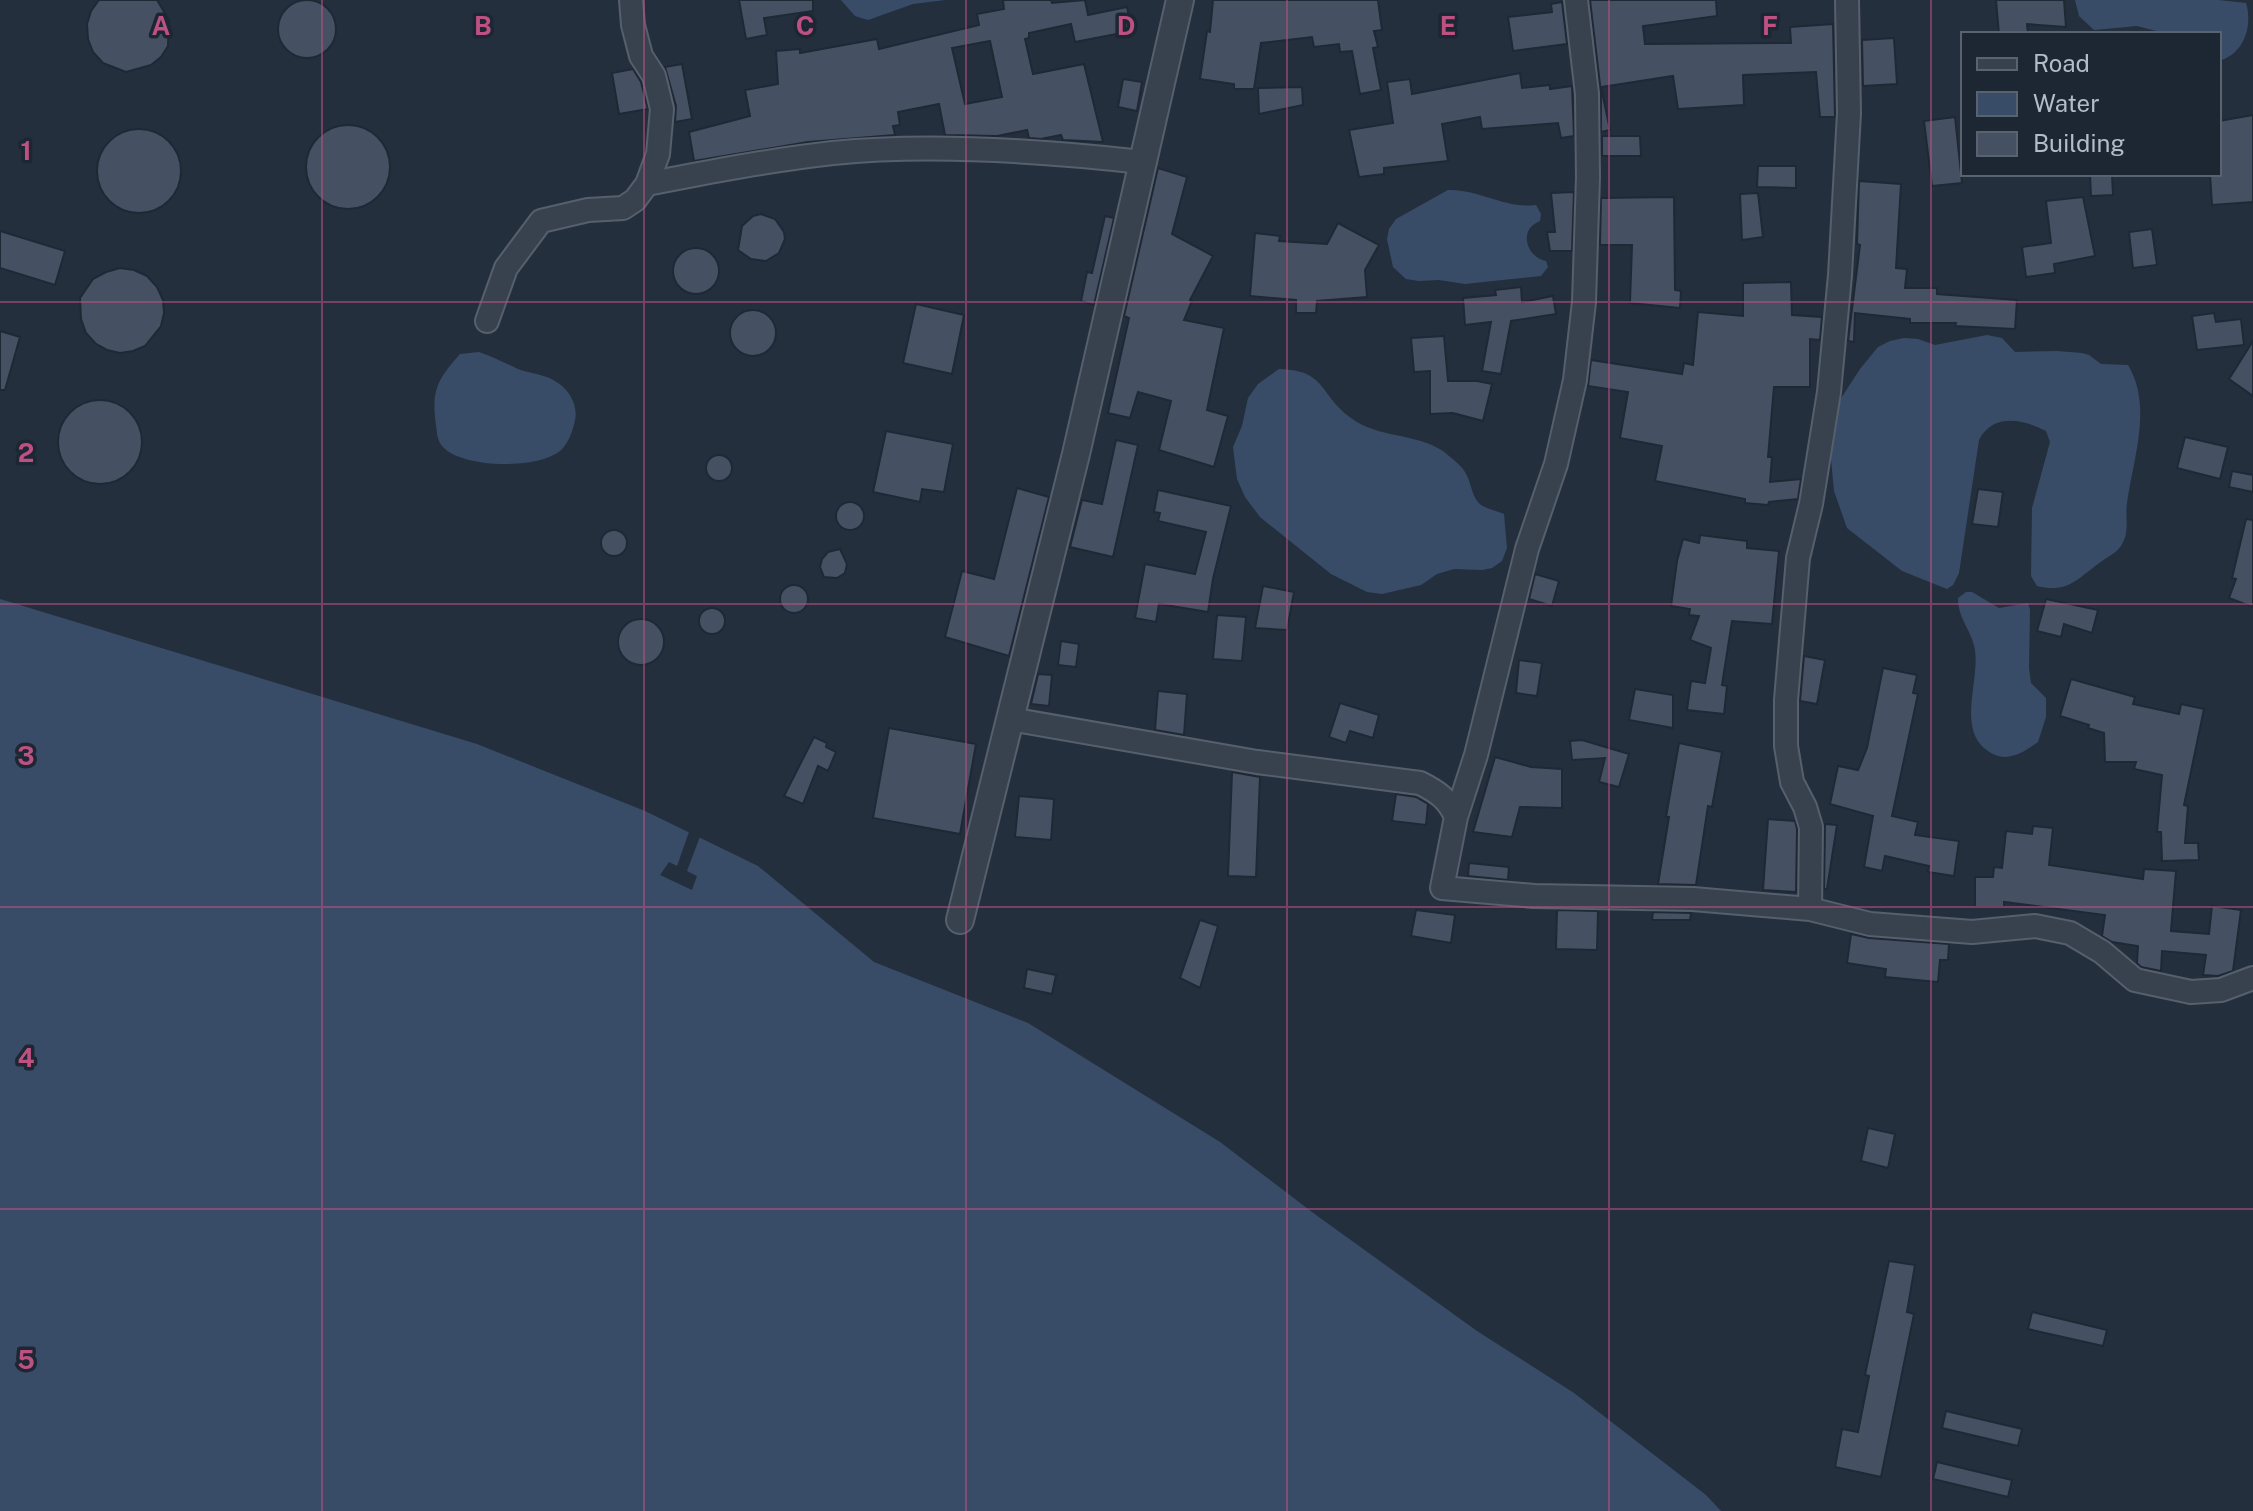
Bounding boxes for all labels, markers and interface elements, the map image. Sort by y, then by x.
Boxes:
text: A [152,10,171,41]
text: B [474,10,492,41]
text: C [796,10,814,41]
text: D [1117,10,1135,41]
text: E [1440,10,1456,41]
text: F [1762,10,1778,41]
legend [1961,32,2221,176]
text: Road [2033,49,2090,77]
text: Water [2033,89,2100,117]
text: Building [2033,129,2125,157]
text: 1 [20,135,32,166]
text: 2 [18,437,34,468]
text: 3 [17,740,35,771]
text: 4 [17,1042,35,1073]
text: 5 [17,1344,35,1375]

